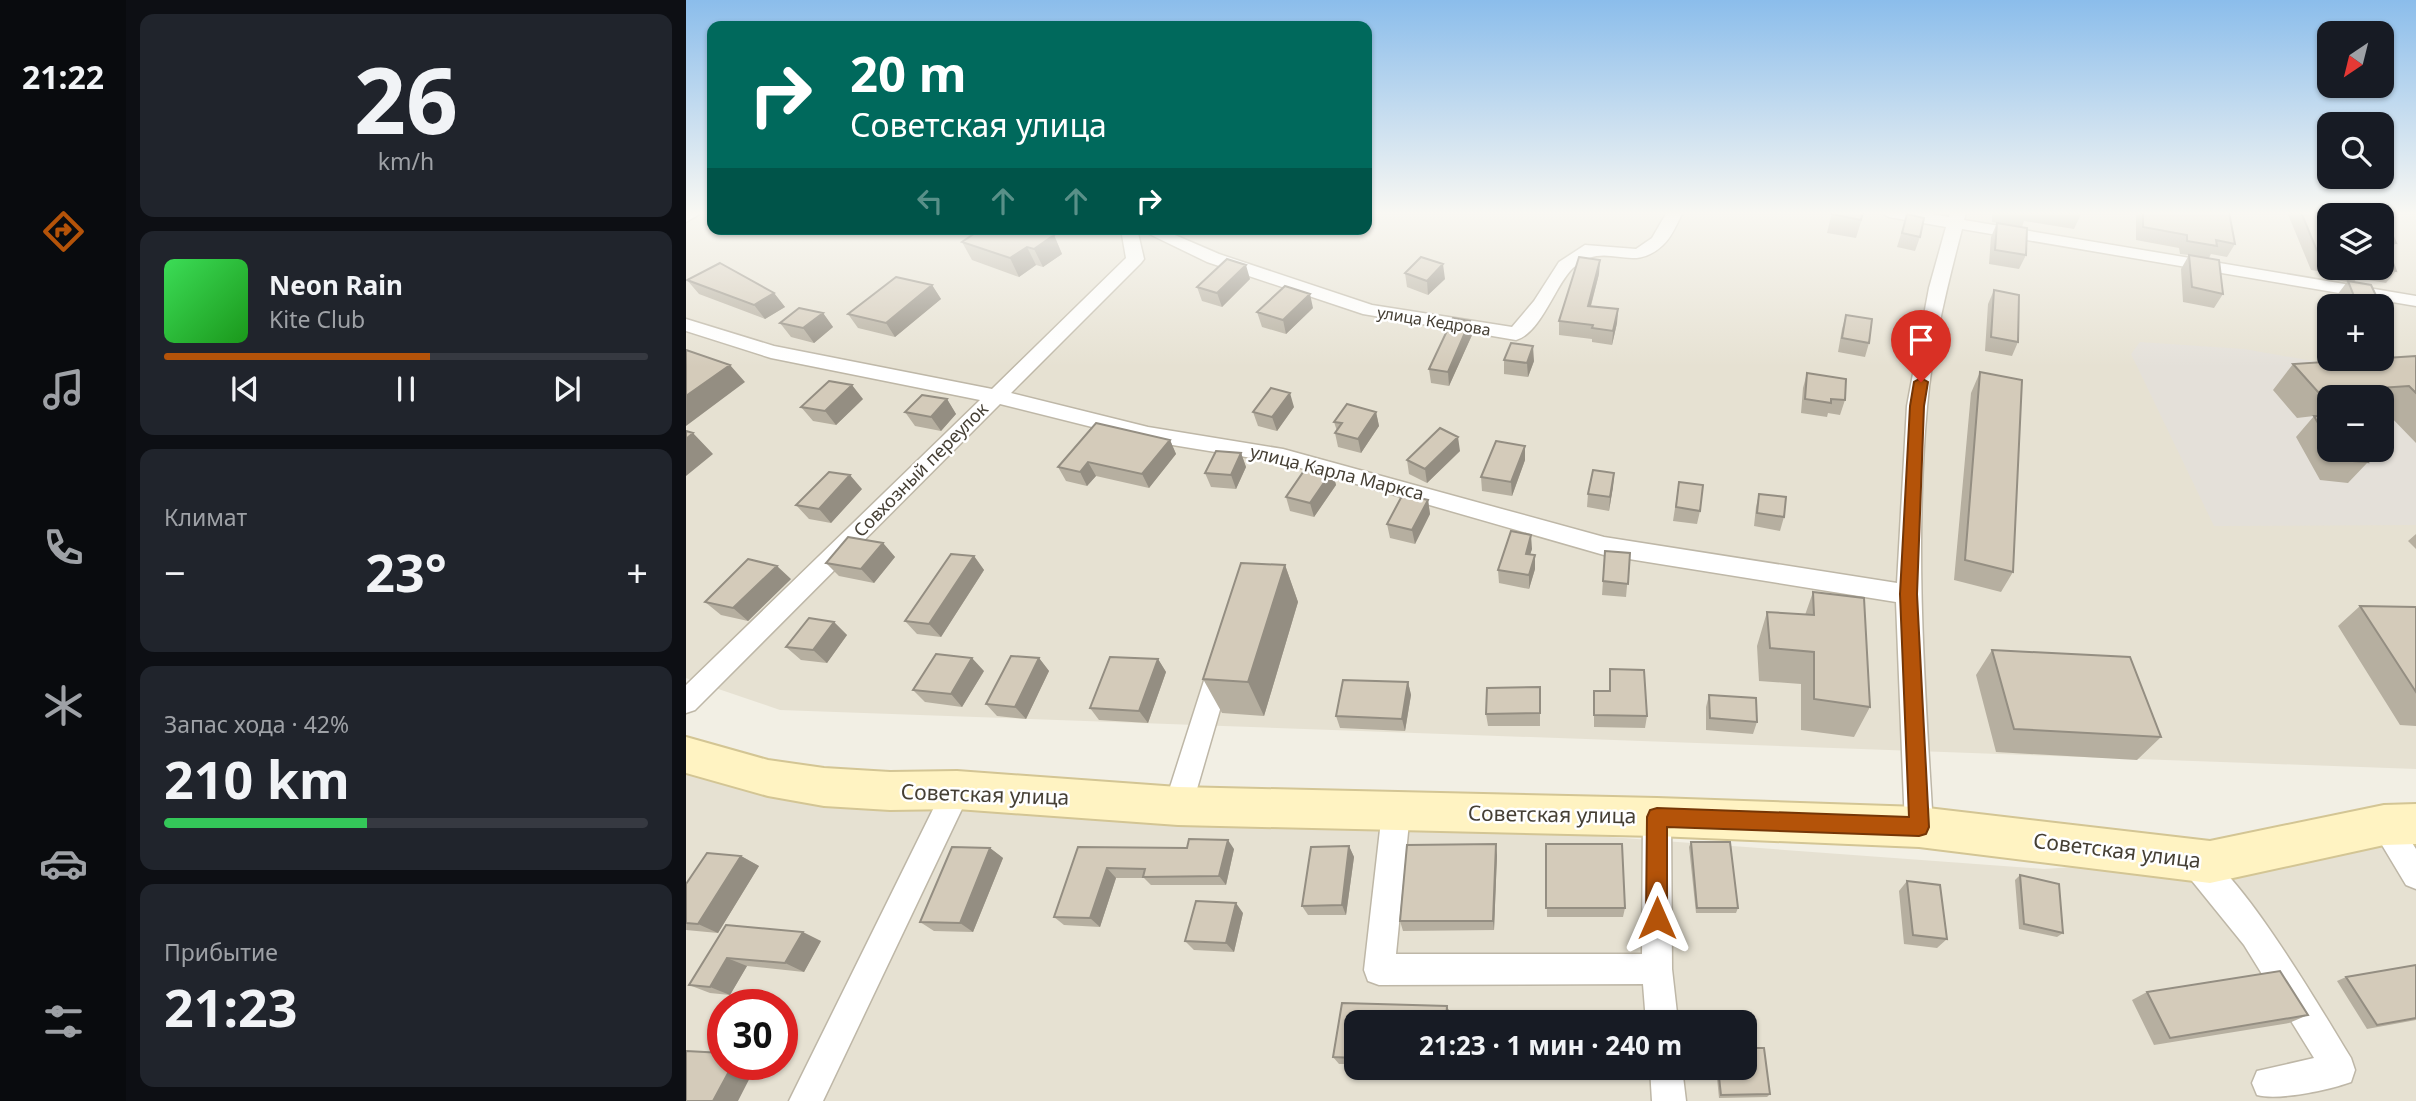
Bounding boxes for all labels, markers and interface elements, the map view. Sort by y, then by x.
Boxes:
north arrow [2317,21,2394,98]
map controls [2317,21,2394,462]
text: 26 [354,37,458,161]
text: 20 m [850,40,967,106]
icon: right [735,49,826,140]
text: 21:22 [22,55,104,98]
text: Советская улица [850,103,1107,146]
button: search [2317,112,2394,189]
text: km/h [378,145,434,177]
icon: left [911,182,949,220]
icon: ahead [984,182,1022,220]
icon: ahead [1057,182,1095,220]
icon: right [1130,182,1168,220]
button: layers [2317,203,2394,280]
icon: directions [39,207,88,256]
text: Neon Rain [269,267,403,303]
button: + [2317,294,2394,371]
street label: улица Кедрова [1376,301,1492,341]
text: Kite Club [269,303,365,335]
pin [1891,310,1951,382]
icon: arrive [1902,321,1940,359]
icon: music [39,365,88,414]
icon: previous [226,370,264,408]
icon: pause [387,370,425,408]
icon: next [548,370,586,408]
button: − [2317,385,2394,462]
street label: Совхозный переулок [848,396,993,542]
street label: улица Карла Маркса [1248,439,1427,505]
text: Климат [164,501,247,533]
icon: phone [39,523,88,572]
text: 23° [365,536,447,607]
text: − [164,546,186,598]
text: + [626,546,648,598]
icon: climate [39,681,88,730]
text: Запас хода · 42% [164,708,349,740]
text: 210 km [164,743,350,814]
street label: Советская улица [900,777,1070,811]
street label: Советская улица [1468,799,1637,829]
street label: Советская улица [2032,826,2202,874]
icon: car [39,839,88,888]
position arrow [1620,881,1694,955]
text: Прибытие [164,936,278,968]
text: 21:23 [164,971,298,1042]
speed limit sign: 30 [707,989,798,1080]
icon: filters [39,997,88,1046]
text: 21:23 · 1 мин · 240 m [1419,1027,1682,1063]

